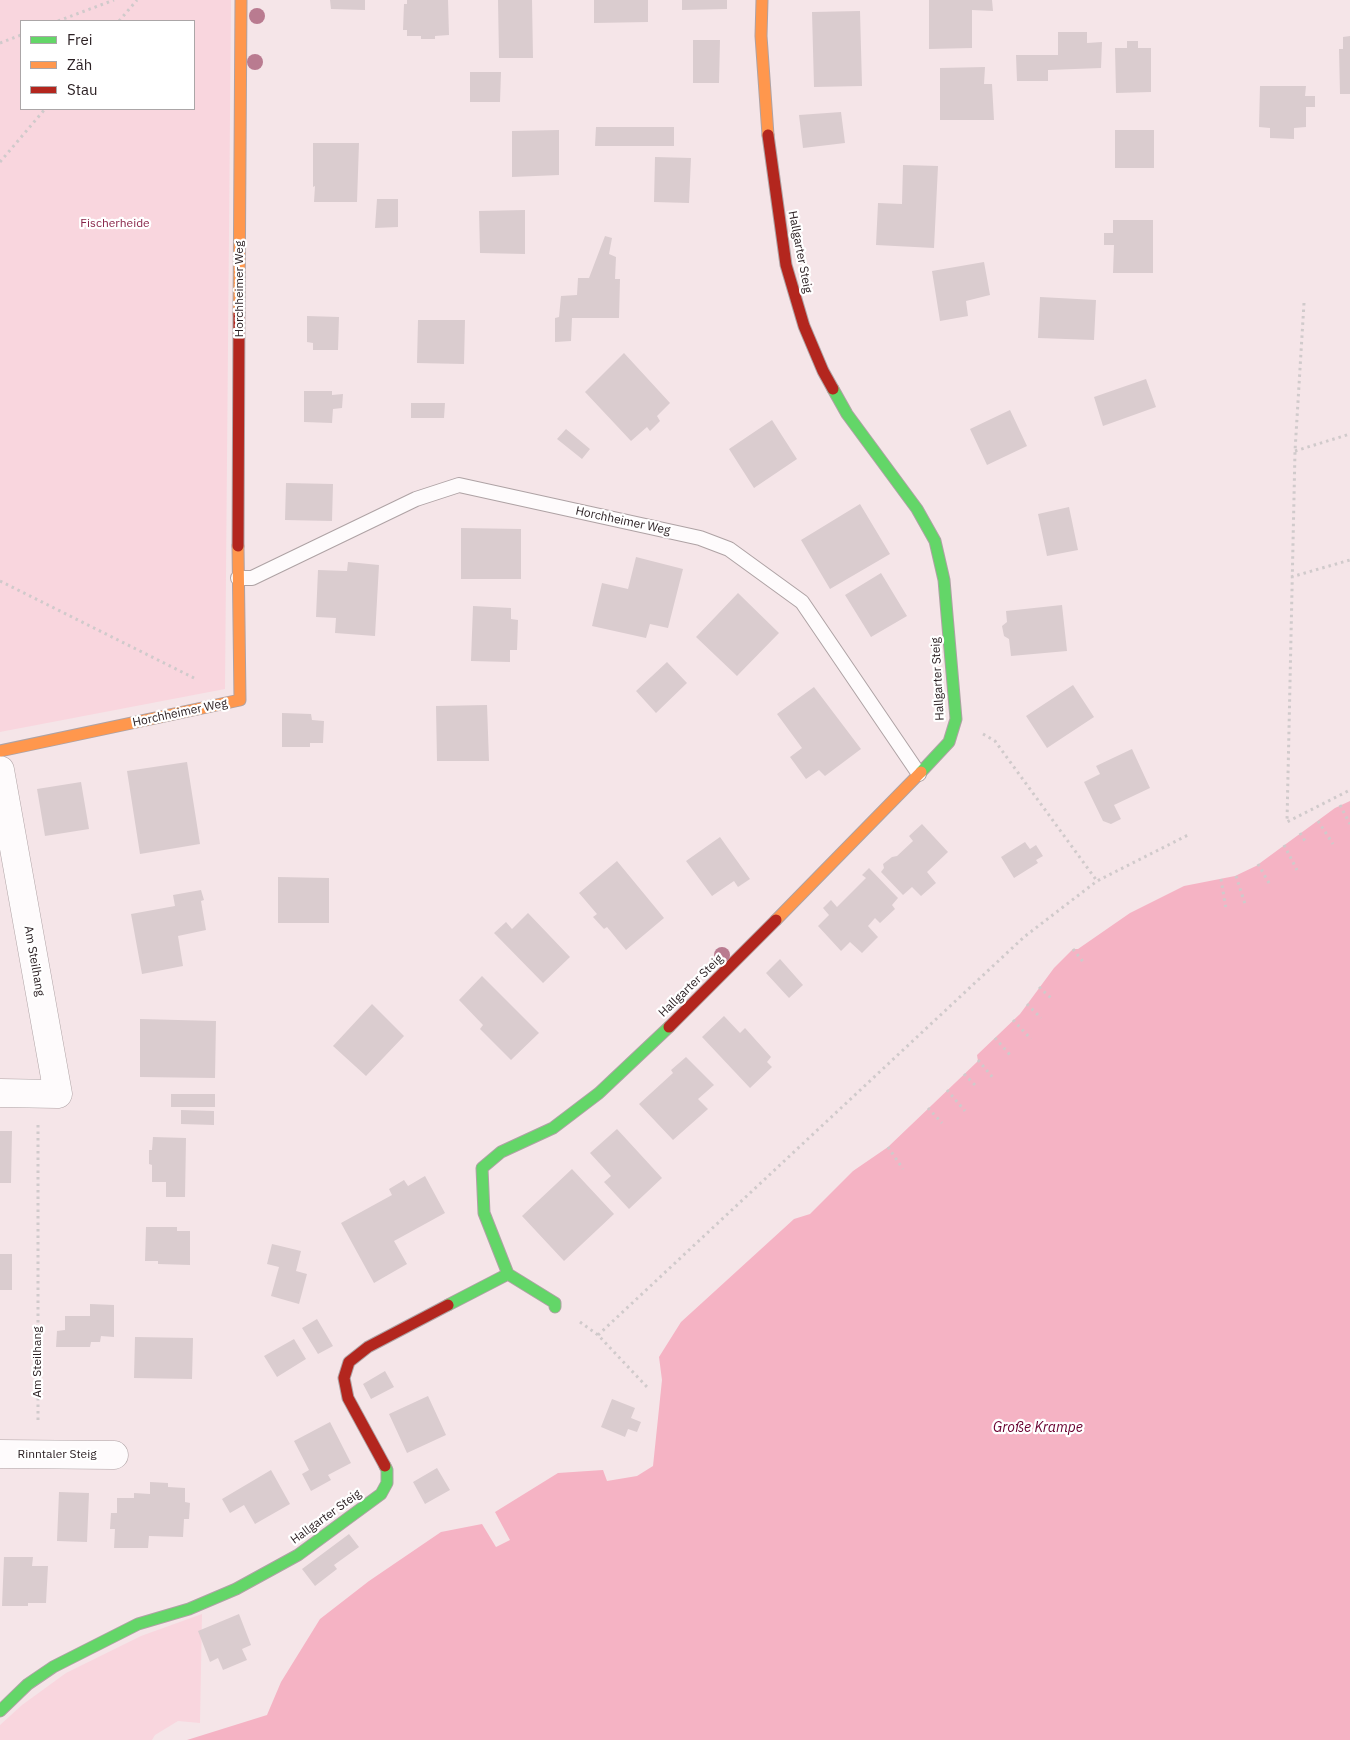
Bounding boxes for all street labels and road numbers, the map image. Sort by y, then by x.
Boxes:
street label: Hallgarter Steig [785,210,815,294]
street label: Horchheimer Weg [233,241,247,337]
street label: Horchheimer Weg [574,504,672,538]
street label: Hallgarter Steig [929,637,947,721]
street label: Horchheimer Weg [131,696,229,730]
street label: Am Steilhang [21,925,47,997]
street label: Hallgarter Steig [656,952,726,1020]
street label: Am Steilhang [31,1326,45,1398]
street label: Rinntaler Steig [17,1448,97,1462]
street label: Hallgarter Steig [288,1487,364,1547]

